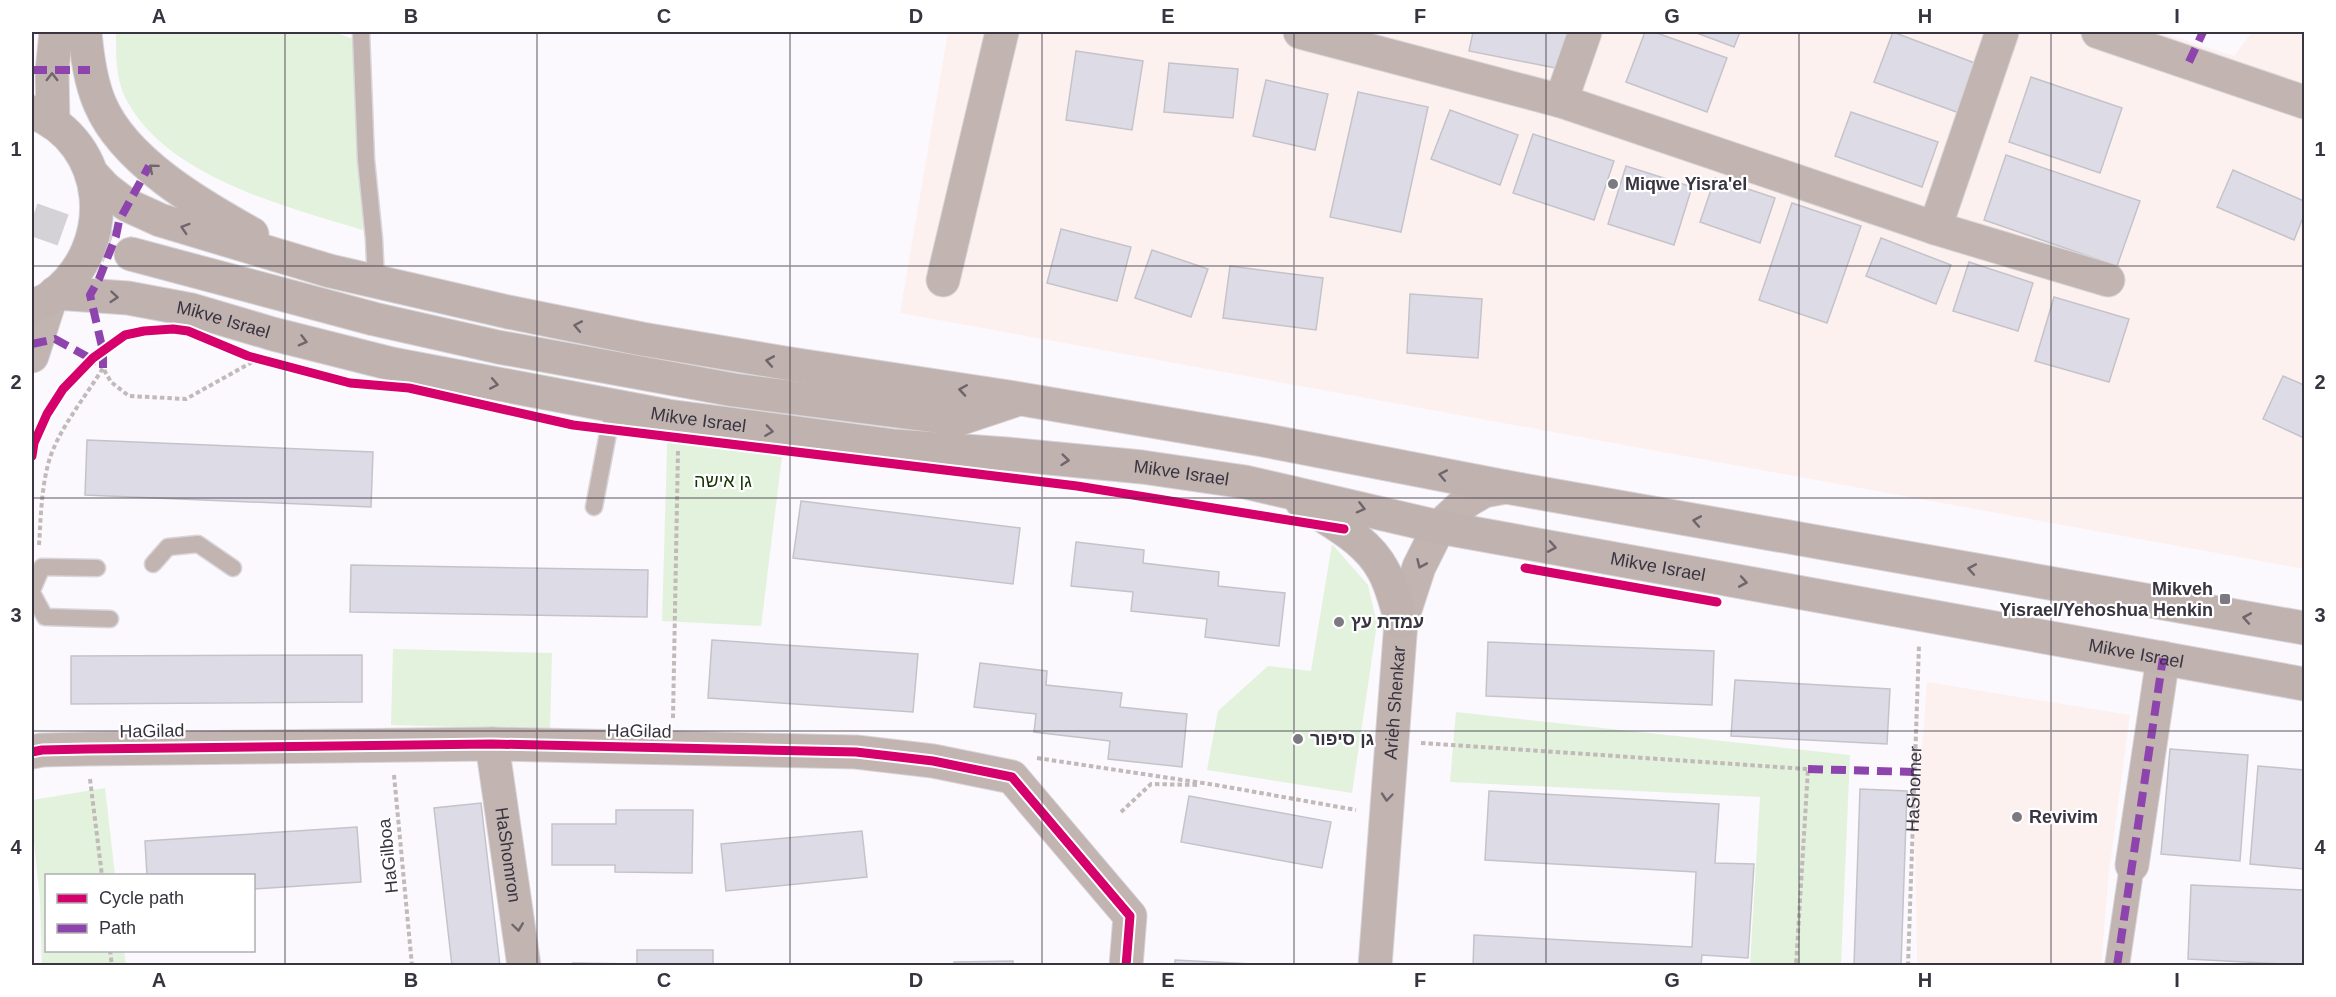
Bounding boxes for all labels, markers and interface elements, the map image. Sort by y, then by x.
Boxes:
text: A [152,5,166,27]
text: B [404,5,418,27]
text: C [657,5,671,27]
text: D [909,5,923,27]
text: E [1161,5,1175,27]
text: F [1414,5,1426,27]
text: G [1664,5,1680,27]
text: H [1918,5,1932,27]
text: I [2174,5,2180,27]
one-way arrow [46,73,58,82]
text: 1 [10,138,22,160]
text: 1 [2314,138,2326,160]
one-way arrow [149,165,160,176]
place label: Miqwe Yisra'el [1625,174,1747,194]
marker: Miqwe Yisra'el [1606,177,1620,191]
one-way arrow [181,223,191,235]
one-way arrow [109,290,118,303]
street label: Mikve Israel [175,297,272,343]
one-way arrow [573,320,583,333]
one-way arrow [298,334,308,347]
one-way arrow [765,355,775,367]
text: 2 [10,371,22,393]
text: 2 [2314,371,2326,393]
one-way arrow [488,377,498,390]
one-way arrow [958,385,967,397]
street label: Mikve Israel [649,403,747,436]
one-way arrow [764,424,773,436]
one-way arrow [1060,453,1070,466]
street label: Mikve Israel [1133,456,1230,490]
one-way arrow [1439,469,1449,482]
park label: גן אישה [694,471,752,491]
one-way arrow [1355,500,1365,513]
one-way arrow [1693,515,1703,528]
one-way arrow [1546,540,1556,553]
street label: Mikve Israel [1609,548,1707,585]
one-way arrow [1416,558,1428,569]
one-way arrow [1967,564,1977,576]
one-way arrow [1738,575,1748,588]
place label: Mikveh Yisrael/Yehoshua Henkin [2000,579,2213,620]
marker: Mikveh Yisrael/Yehoshua Henkin [2218,592,2232,606]
text: 3 [10,604,22,626]
text: 3 [2314,604,2326,626]
place label: עמדת עץ [1351,612,1424,632]
one-way arrow [2242,612,2252,625]
marker: עמדת עץ [1332,615,1346,629]
street label: Mikve Israel [2087,635,2185,672]
street label: Arieh Shenkar [1381,645,1409,760]
street label: HaGilad [119,720,185,742]
street label: HaGilad [606,720,672,742]
place label: גן סיפור [1310,729,1375,749]
marker: גן סיפור [1291,732,1305,746]
street label: HaShomer [1903,746,1926,832]
one-way arrow [1381,793,1394,802]
street label: HaShomron [491,806,525,904]
place label: Revivim [2029,807,2098,827]
marker: Revivim [2010,810,2024,824]
street label: HaGilboa [374,817,402,894]
text: 4 [10,836,22,858]
text: 4 [2314,836,2326,858]
legend [45,874,255,952]
text: Cycle path [99,888,184,908]
text: Path [99,918,136,938]
one-way arrow [512,922,524,931]
text: A [152,969,166,991]
text: B [404,969,418,991]
text: C [657,969,671,991]
text: D [909,969,923,991]
text: E [1161,969,1175,991]
text: F [1414,969,1426,991]
text: G [1664,969,1680,991]
text: H [1918,969,1932,991]
text: I [2174,969,2180,991]

